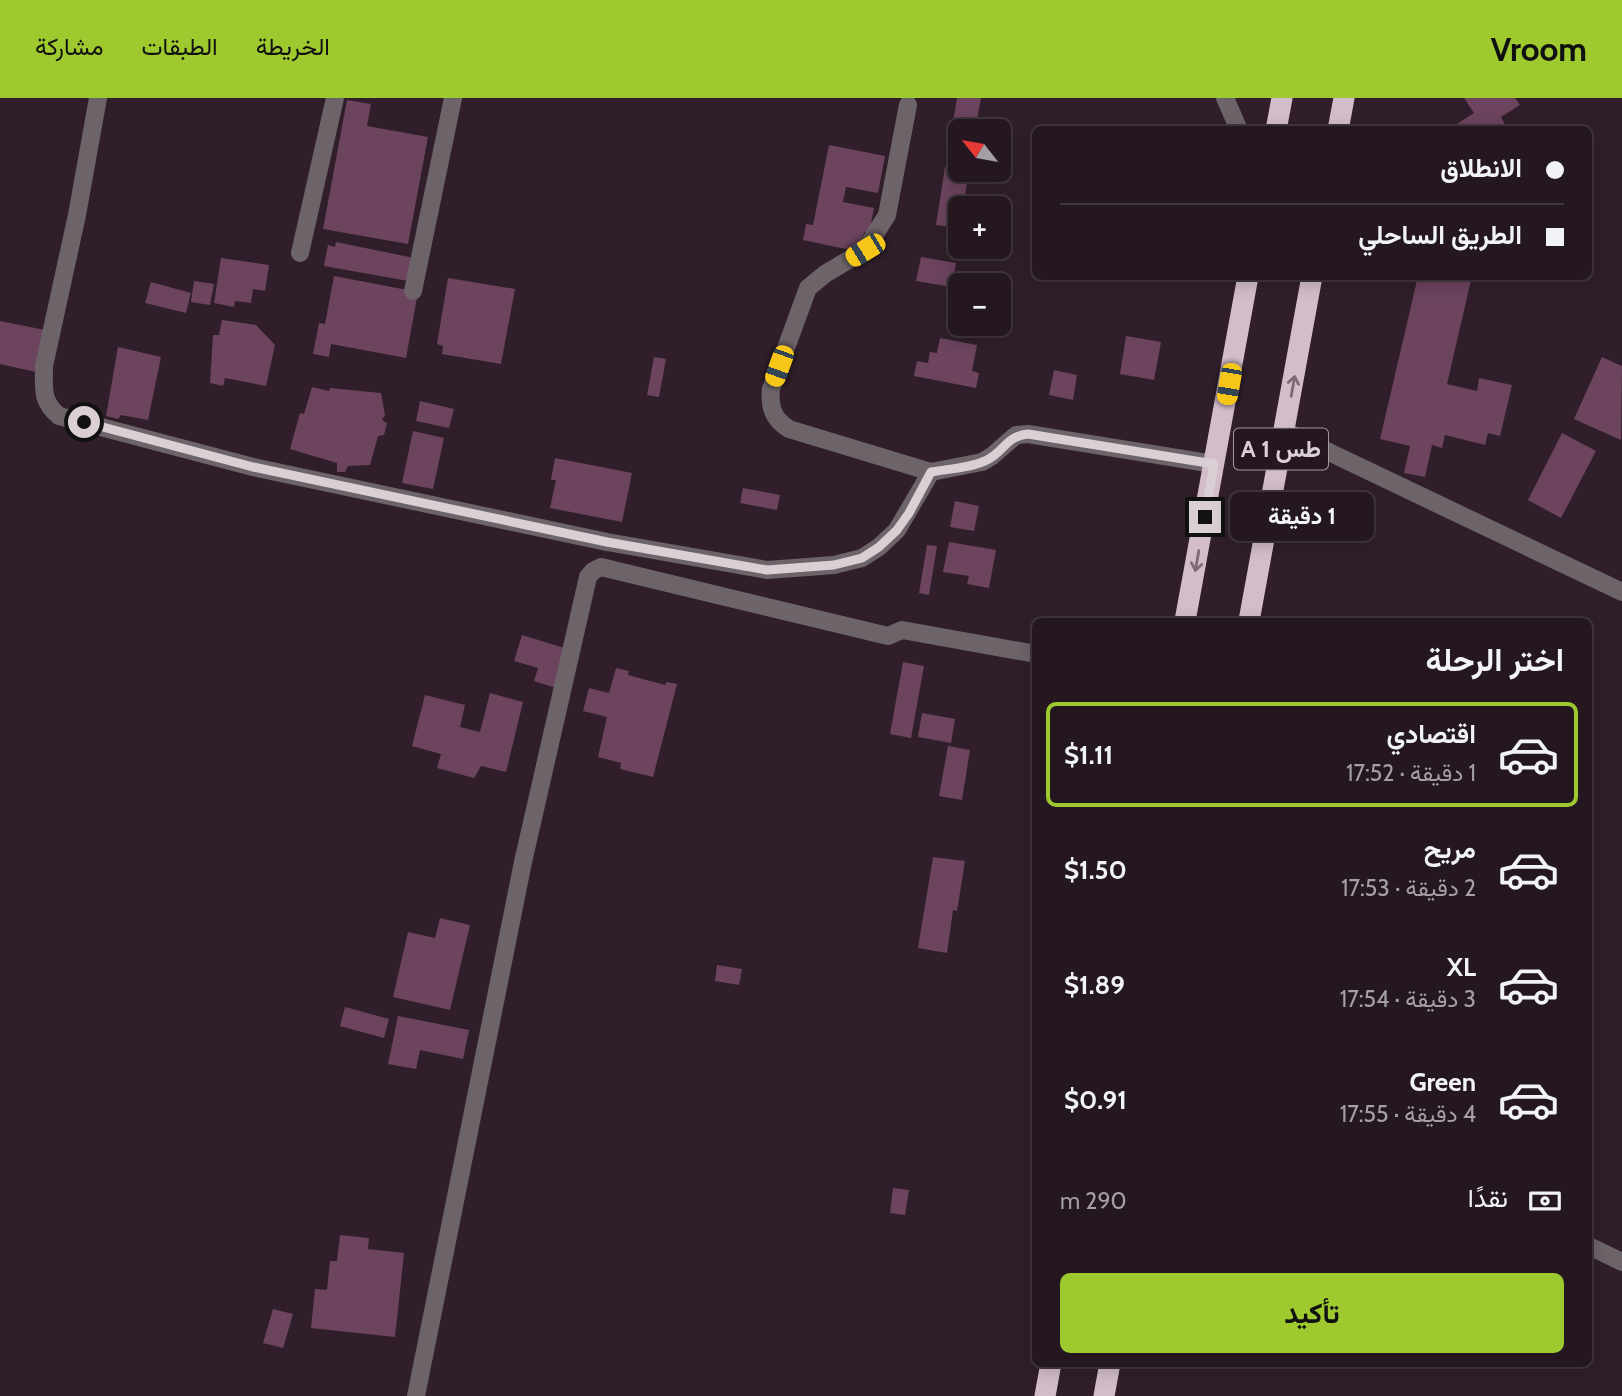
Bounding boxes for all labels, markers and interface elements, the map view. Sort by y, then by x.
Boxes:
text: Vroom [1491,29,1587,69]
text: مشاركة [35,32,103,61]
text: الطبقات [141,32,218,61]
text: الخريطة [256,32,330,61]
north arrow [948,119,1012,182]
map controls [948,119,1011,336]
text: الانطلاق [1440,152,1522,184]
button: + [948,196,1011,259]
text: الطريق الساحلي [1358,219,1522,251]
car [842,230,889,270]
button: − [948,273,1011,336]
car [762,343,797,389]
car [1216,361,1243,407]
one-way arrow [1287,375,1300,397]
route start [68,406,100,438]
road number: A 1 طس [1234,428,1328,470]
callout: 1 دقيقة [1230,492,1373,542]
route end [1189,501,1221,533]
text: 1 دقيقة [1268,502,1336,530]
one-way arrow [1189,549,1203,572]
text: اختر الرحلة [1426,640,1564,679]
text: اقتصادي [1387,718,1476,750]
icon: car [1497,723,1560,786]
text: $1.11 [1064,739,1113,771]
text: 1 دقيقة · 17:52 [1346,759,1476,787]
text: مريح [1424,833,1476,865]
icon: car [1497,838,1560,901]
text: $1.50 [1064,854,1127,886]
text: 2 دقيقة · 17:53 [1341,874,1476,902]
text: XL [1447,951,1476,983]
icon: car [1497,953,1560,1016]
text: $1.89 [1064,969,1125,1001]
text: 3 دقيقة · 17:54 [1340,985,1476,1013]
text: Green [1409,1066,1476,1098]
icon: car [1497,1068,1560,1131]
text: $0.91 [1064,1084,1127,1116]
text: 4 دقيقة · 17:55 [1340,1100,1476,1128]
text: نقدًا [1468,1182,1508,1214]
icon: cash [1526,1182,1564,1220]
text: 290 m [1060,1187,1127,1215]
button: تأكيد [1060,1273,1564,1353]

